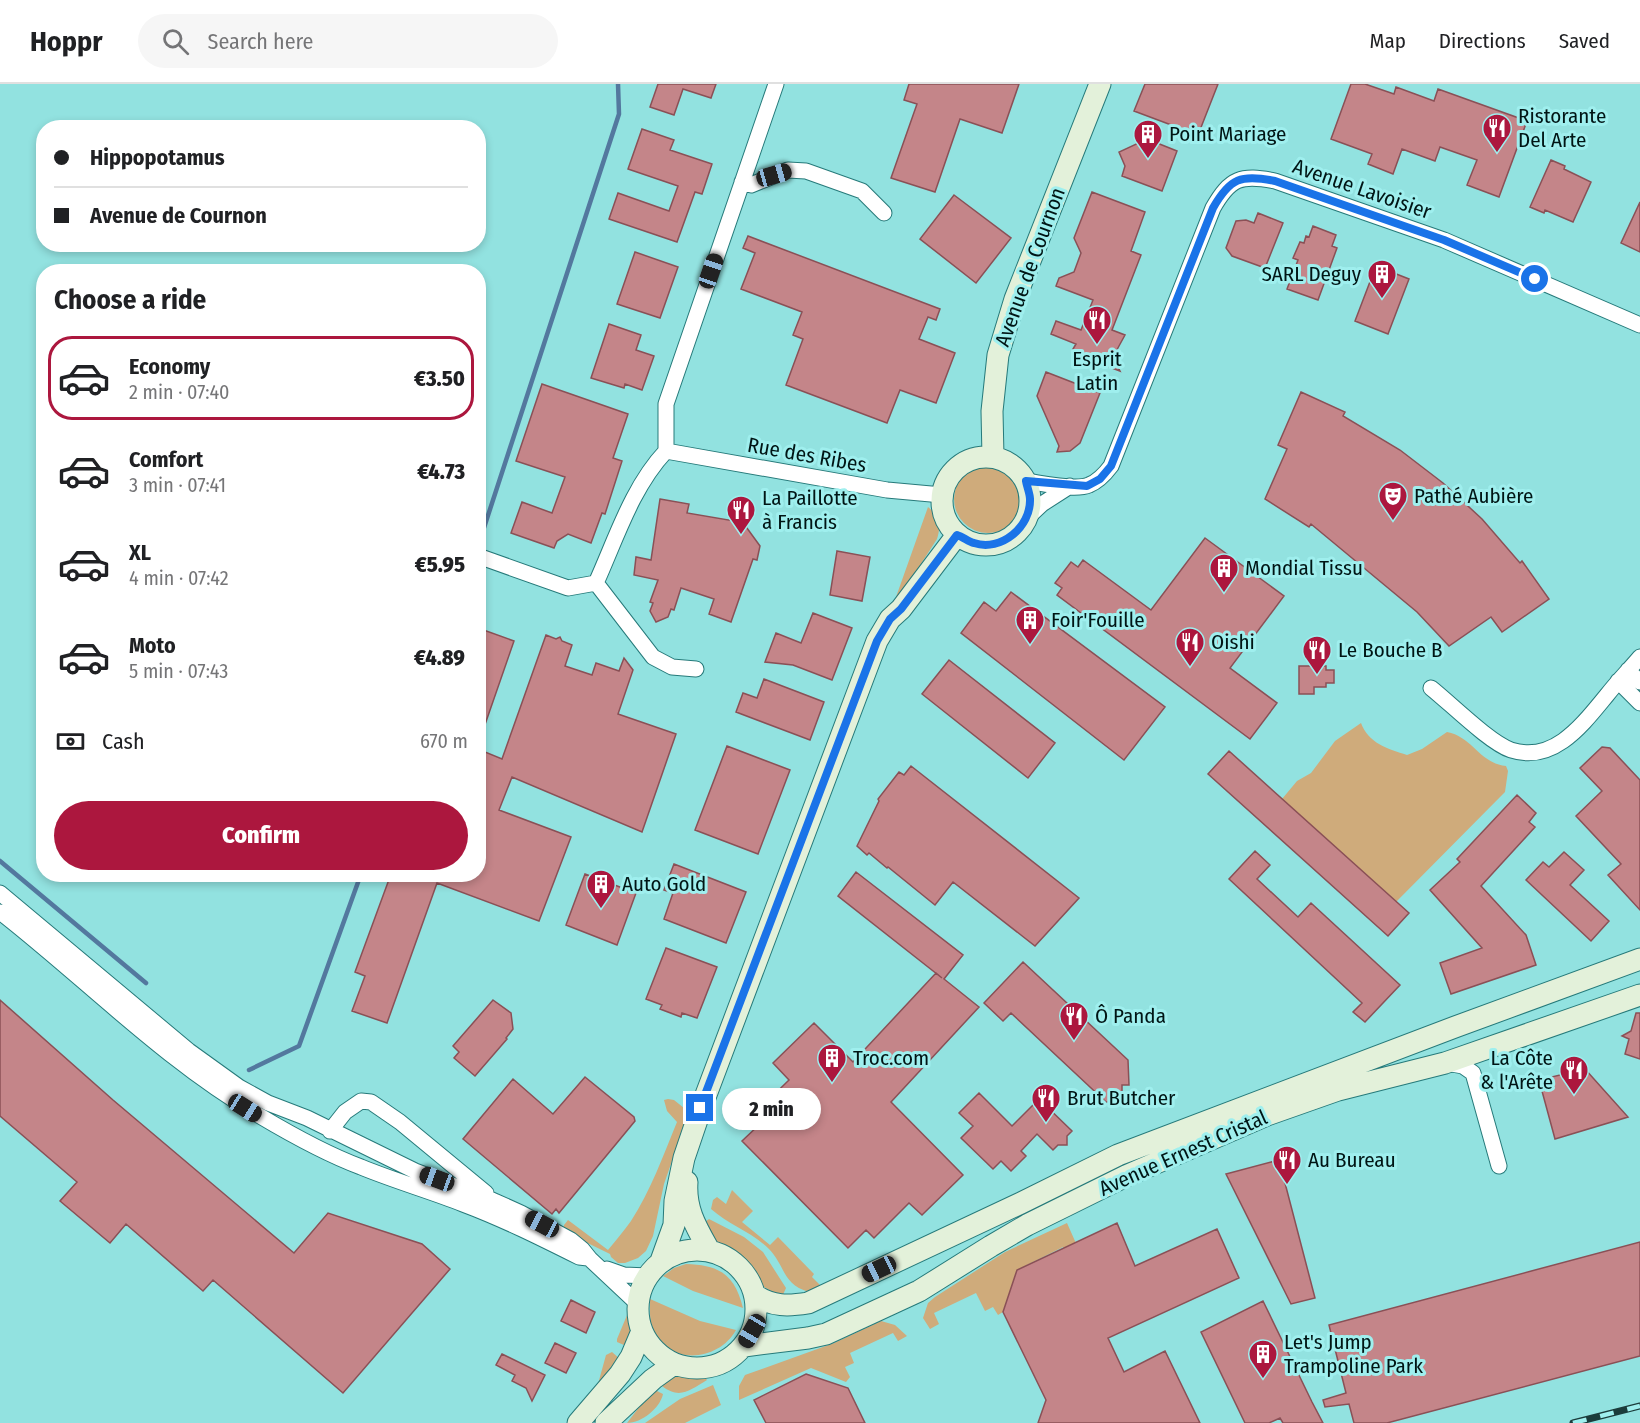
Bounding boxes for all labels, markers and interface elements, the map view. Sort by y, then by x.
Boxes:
search box [138,14,558,68]
text: Hoppr [30,25,102,58]
icon: search [159,25,192,58]
text: Search here [207,28,313,55]
text: Map [1369,28,1406,54]
text: Directions [1439,28,1526,54]
text: Saved [1559,28,1610,54]
place label: Ristorante Del Arte [1518,103,1606,153]
restaurant icon: Ristorante Del Arte [1481,112,1513,154]
building icon: Point Mariage [1132,118,1164,160]
place label: Point Mariage [1169,121,1286,147]
text: Hippopotamus [90,144,225,171]
street label: Avenue Lavoisier [1289,153,1435,225]
car [754,161,794,189]
street label: Avenue de Cournon [989,184,1071,350]
text: Avenue de Cournon [90,202,267,229]
car [697,251,725,291]
building icon: SARL Deguy [1366,258,1398,300]
place label: SARL Deguy [1261,261,1362,287]
route start [1521,265,1548,292]
text: Choose a ride [54,284,206,316]
restaurant icon: Esprit Latin [1081,304,1113,346]
place label: Esprit Latin [1072,346,1122,396]
icon: car [57,351,111,405]
text: Economy [129,353,210,380]
text: €3.50 [414,365,465,392]
text: 2 min · 07:40 [129,380,230,404]
street label: Rue des Ribes [745,432,869,478]
icon: car [57,444,111,498]
text: Comfort [129,446,203,473]
text: €4.73 [417,458,465,485]
text: 3 min · 07:41 [129,473,226,497]
theatre icon: Pathé Aubière [1377,480,1409,522]
place label: Pathé Aubière [1414,483,1533,509]
place label: La Paillotte à Francis [762,485,858,535]
restaurant icon: La Paillotte à Francis [725,494,757,536]
icon: car [57,537,111,591]
text: XL [129,539,151,566]
text: €5.95 [415,551,465,578]
building icon: Mondial Tissu [1208,552,1240,594]
place label: Mondial Tissu [1245,555,1363,581]
text: 4 min · 07:42 [129,566,229,590]
building icon: Foir'Fouille [1014,604,1046,646]
place label: Foir'Fouille [1051,607,1145,633]
restaurant icon: Oishi [1174,626,1206,668]
place label: Oishi [1211,629,1255,655]
icon: car [57,630,111,684]
text: Moto [129,632,176,659]
restaurant icon: Le Bouche B [1301,634,1333,676]
place label: Le Bouche B [1338,637,1443,663]
text: €4.89 [414,644,465,671]
text: 5 min · 07:43 [129,659,228,683]
icon: cash [54,725,87,758]
text: Cash [102,728,145,755]
text: 670 m [420,729,468,753]
button: Confirm [54,801,468,870]
building icon: Auto Gold [585,868,617,910]
place label: Auto Gold [622,871,706,897]
restaurant icon: Ô Panda [1058,1000,1090,1042]
place label: Ô Panda [1095,1003,1166,1029]
building icon: Troc.com [816,1042,848,1084]
place label: Troc.com [853,1045,929,1071]
place label: La Côte & l'Arête [1480,1045,1553,1095]
restaurant icon: La Côte & l'Arête [1558,1054,1590,1096]
restaurant icon: Brut Butcher [1030,1082,1062,1124]
place label: Brut Butcher [1067,1085,1176,1111]
callout: 2 min [721,1087,820,1129]
car [225,1091,265,1125]
route end [686,1094,713,1121]
text: 2 min [749,1097,794,1121]
street label: Avenue Ernest Cristal [1095,1104,1272,1202]
restaurant icon: Au Bureau [1271,1144,1303,1186]
place label: Au Bureau [1308,1147,1396,1173]
car [417,1164,457,1194]
car [522,1208,562,1240]
car [859,1253,899,1285]
car [735,1311,769,1351]
place label: Let's Jump Trampoline Park [1284,1329,1423,1379]
building icon: Let's Jump Trampoline Park [1247,1338,1279,1380]

